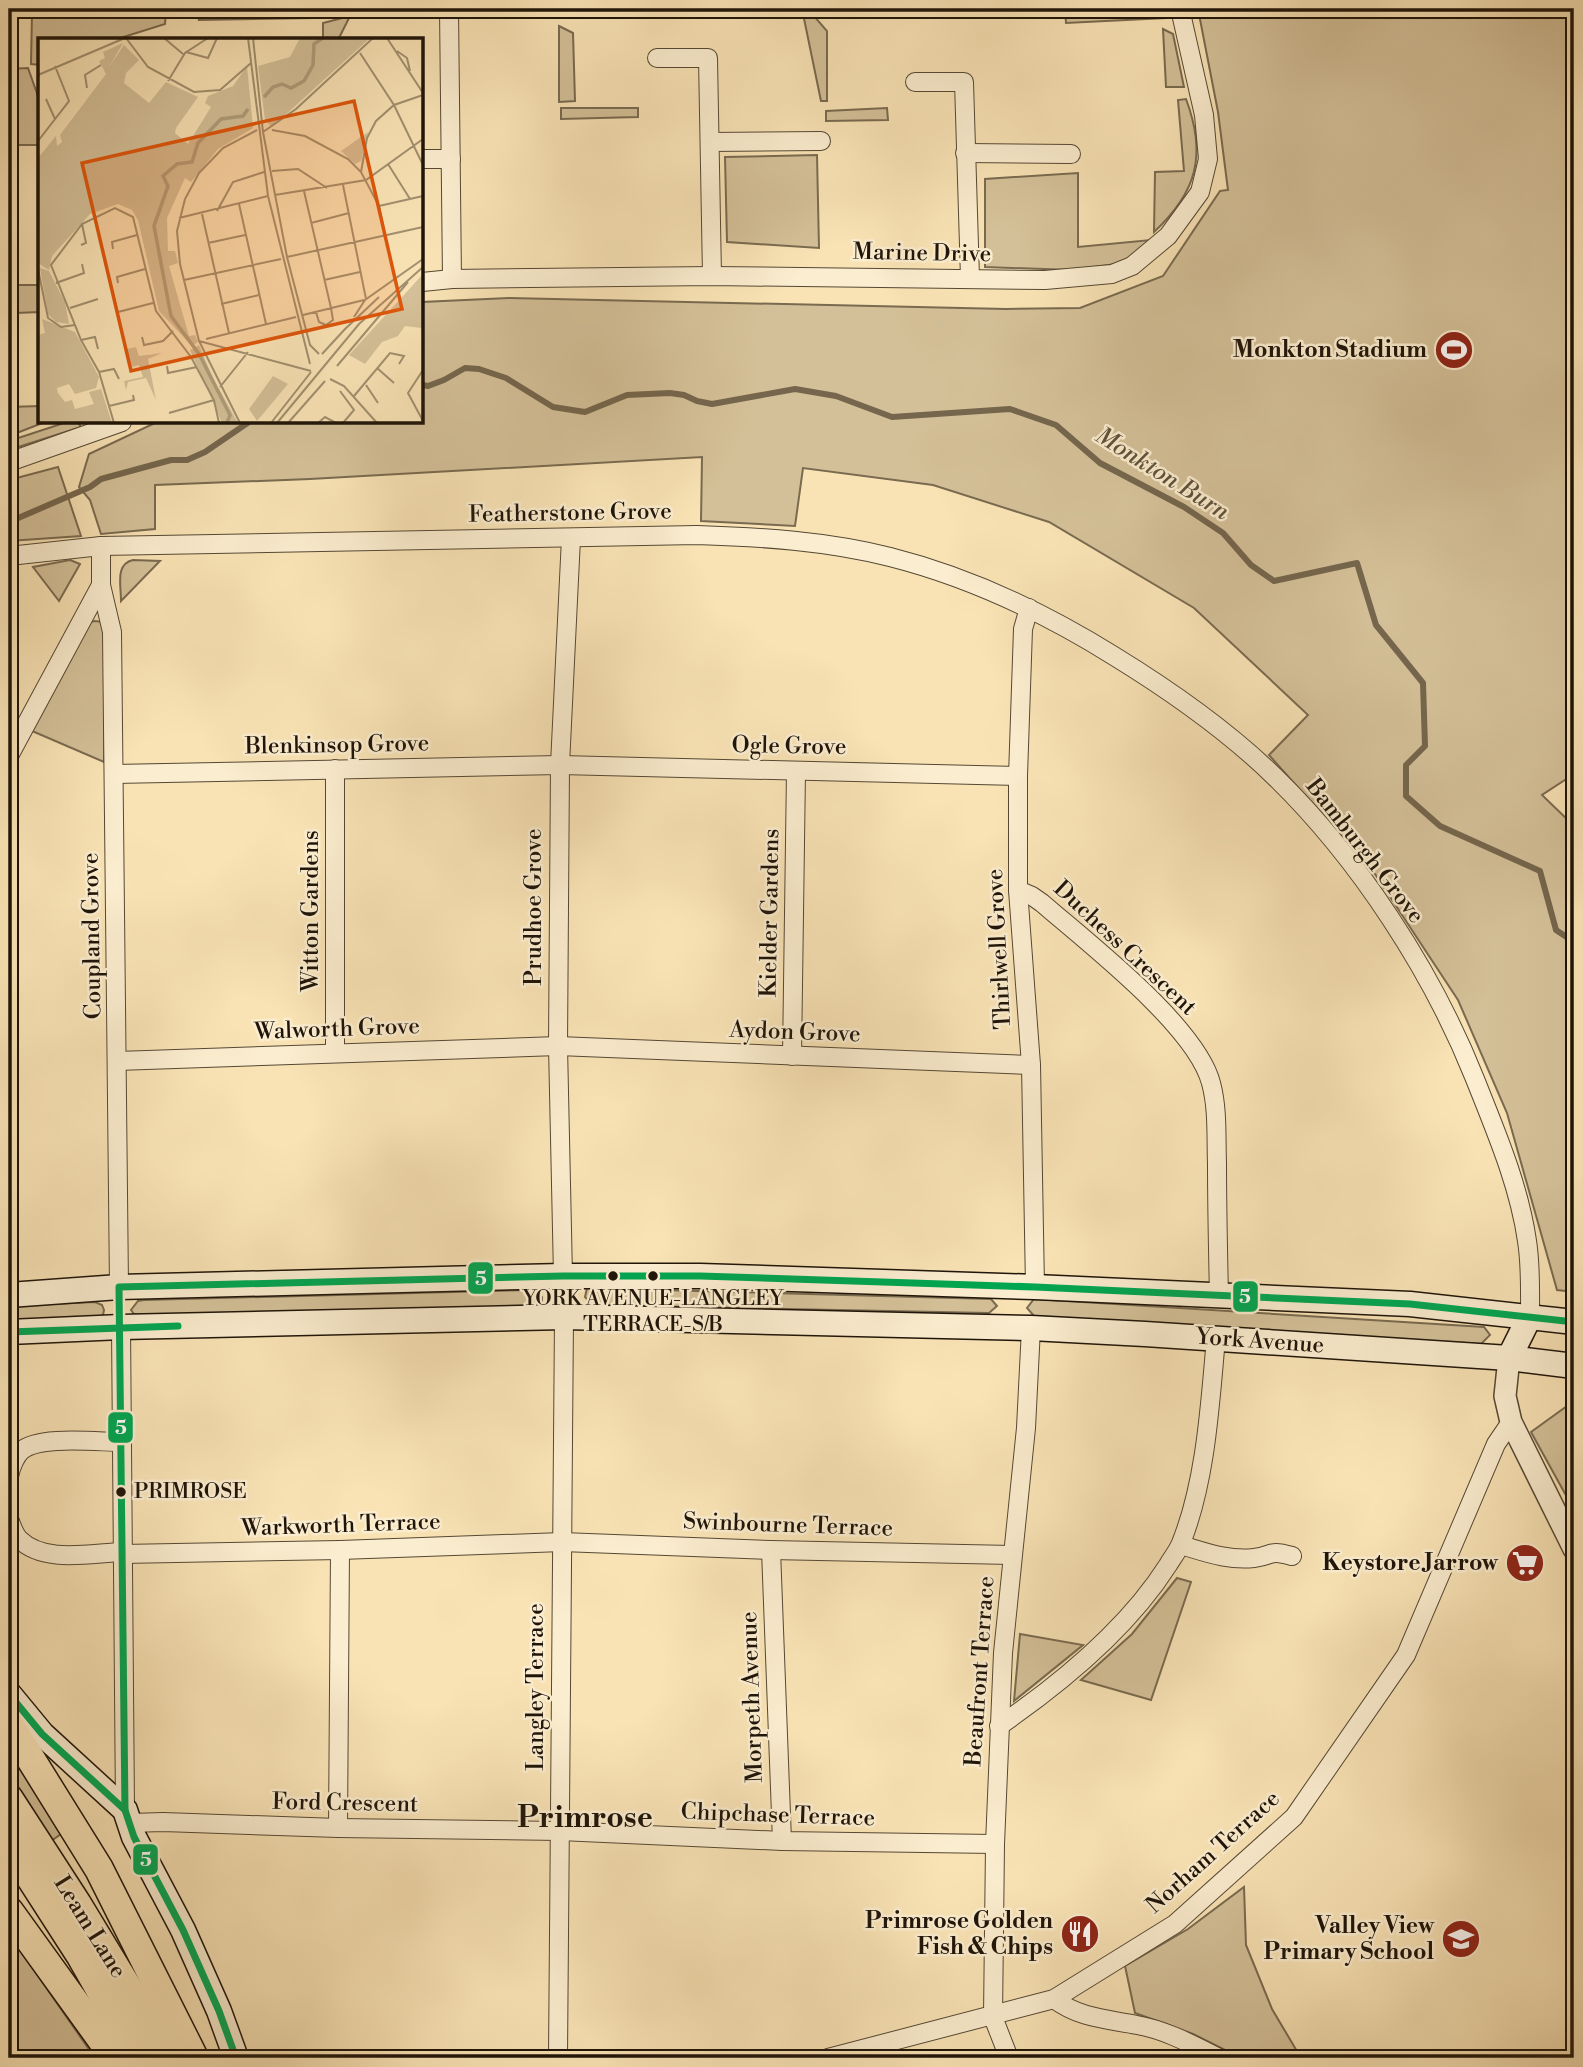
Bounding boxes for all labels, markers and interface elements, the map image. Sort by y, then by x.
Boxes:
inset map [38,38,424,424]
street label: Marine Drive [852,238,992,268]
sports icon: Monkton Stadium [1433,329,1475,371]
place label: Monkton Stadium [1233,336,1427,364]
water label: Monkton Burn [1089,421,1235,527]
street label: Featherstone Grove [468,497,672,529]
street label: Blenkinsop Grove [244,729,429,761]
street label: Ogle Grove [731,731,847,761]
street label: Bamburgh Grove [1299,772,1430,929]
street label: Prudhoe Grove [520,828,548,986]
street label: Kielder Gardens [755,828,785,998]
street label: Witton Gardens [297,830,325,993]
street label: Coupland Grove [77,852,107,1020]
street label: Thirlwell Grove [981,868,1017,1030]
street label: Duchess Crescent [1048,875,1202,1021]
street label: Walworth Grove [253,1012,420,1046]
street label: Aydon Grove [728,1016,861,1048]
line badge: 5 [467,1261,494,1295]
text: 5 [475,1267,487,1291]
unlabelled marker [606,1269,620,1283]
marker: YORK AVENUE-LANGLEY TERRACE-S/B [646,1269,660,1283]
line badge: 5 [1232,1280,1259,1313]
text: 5 [1239,1285,1251,1309]
place label: YORK AVENUE-LANGLEY TERRACE-S/B [522,1286,785,1338]
street label: York Avenue [1194,1322,1325,1359]
line badge: 5 [107,1411,134,1444]
text: 5 [115,1416,127,1440]
place label: PRIMROSE [134,1479,247,1505]
marker: PRIMROSE [114,1485,128,1499]
street label: Swinbourne Terrace [682,1507,894,1543]
street label: Warkworth Terrace [240,1508,441,1543]
supermarket icon: Keystore Jarrow [1504,1542,1546,1584]
place label: Keystore Jarrow [1322,1549,1499,1577]
street label: Beaufront Terrace [959,1575,1001,1768]
street label: Langley Terrace [522,1603,550,1771]
street label: Morpeth Avenue [735,1611,769,1783]
street label: Norham Terrace [1140,1785,1286,1919]
street label: Ford Crescent [272,1788,418,1818]
street label: Chipchase Terrace [680,1798,876,1832]
district label: Primrose [517,1799,653,1837]
line badge: 5 [132,1843,159,1876]
text: 5 [140,1848,152,1872]
street label: Leam Lane [48,1871,132,1983]
place label: Primrose Golden Fish & Chips [865,1907,1053,1961]
place label: Valley View Primary School [1263,1912,1435,1966]
restaurant icon: Primrose Golden Fish & Chips [1059,1913,1101,1955]
school or university icon: Valley View Primary School [1440,1918,1482,1960]

